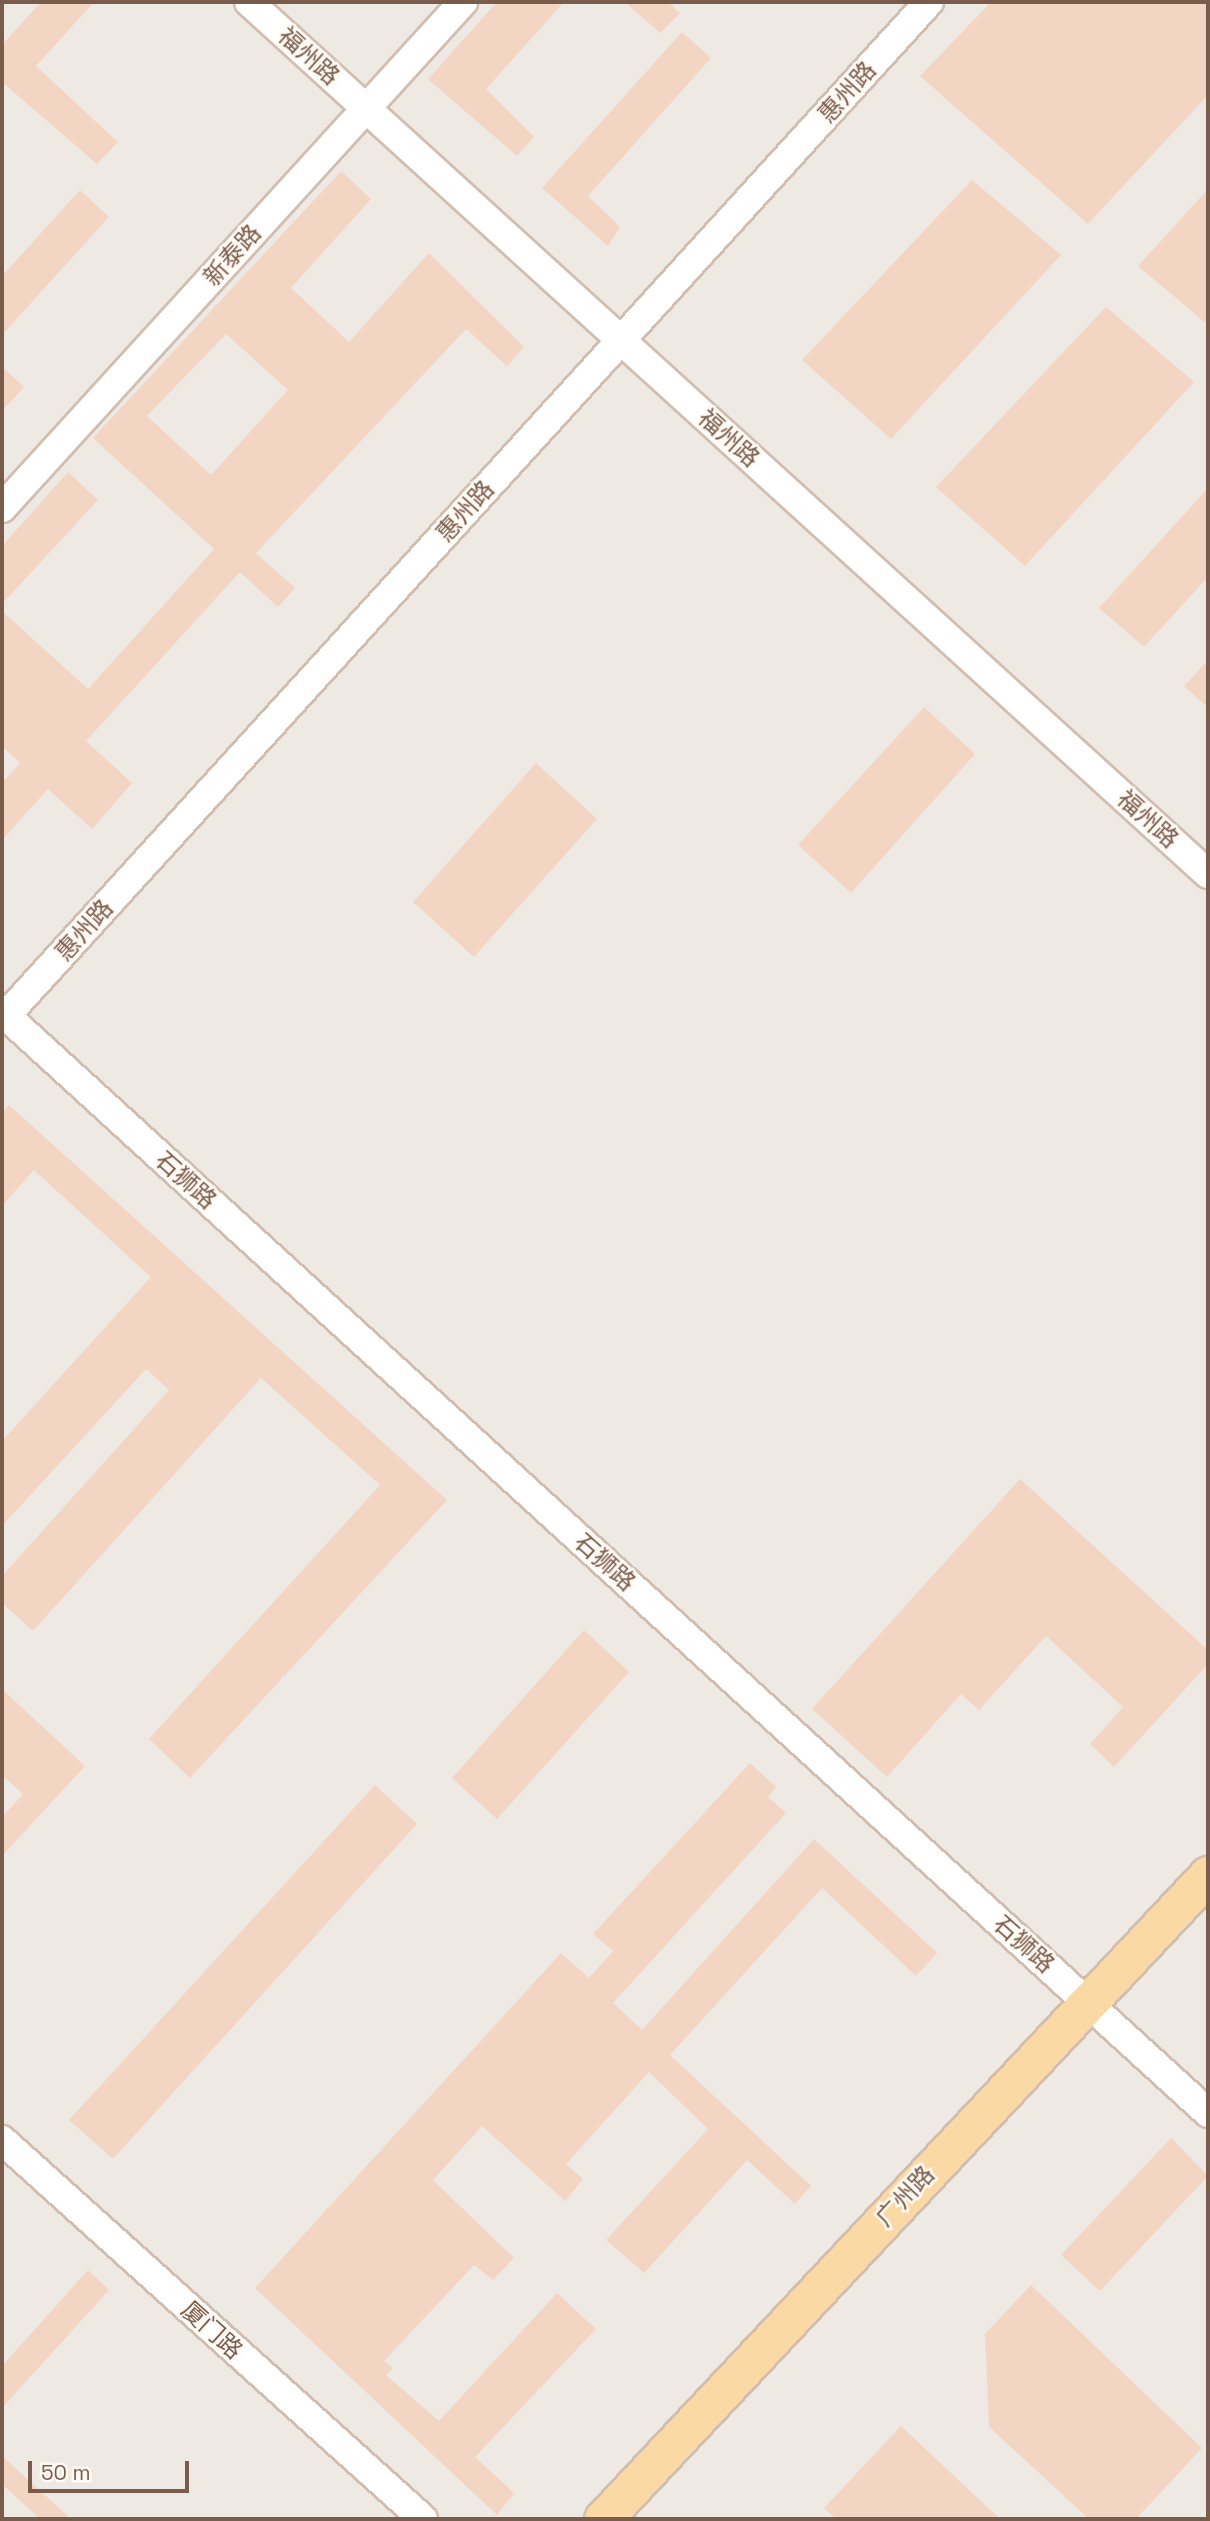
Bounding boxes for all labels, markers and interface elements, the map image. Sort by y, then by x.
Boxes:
street label: 福州路 [273,21,345,91]
street label: 惠州路 [812,56,882,128]
street label: 新泰路 [197,219,267,291]
street label: 福州路 [693,403,765,473]
street label: 惠州路 [430,475,500,547]
street label: 福州路 [1112,784,1184,854]
street label: 惠州路 [49,894,119,966]
street label: 石狮路 [150,1145,222,1215]
street label: 石狮路 [569,1527,641,1597]
street label: 石狮路 [988,1909,1060,1979]
street label: 广州路 [870,2160,940,2232]
street label: 厦门路 [176,2295,248,2365]
scale bar [32,2448,192,2492]
text: 50 m [41,2459,91,2486]

